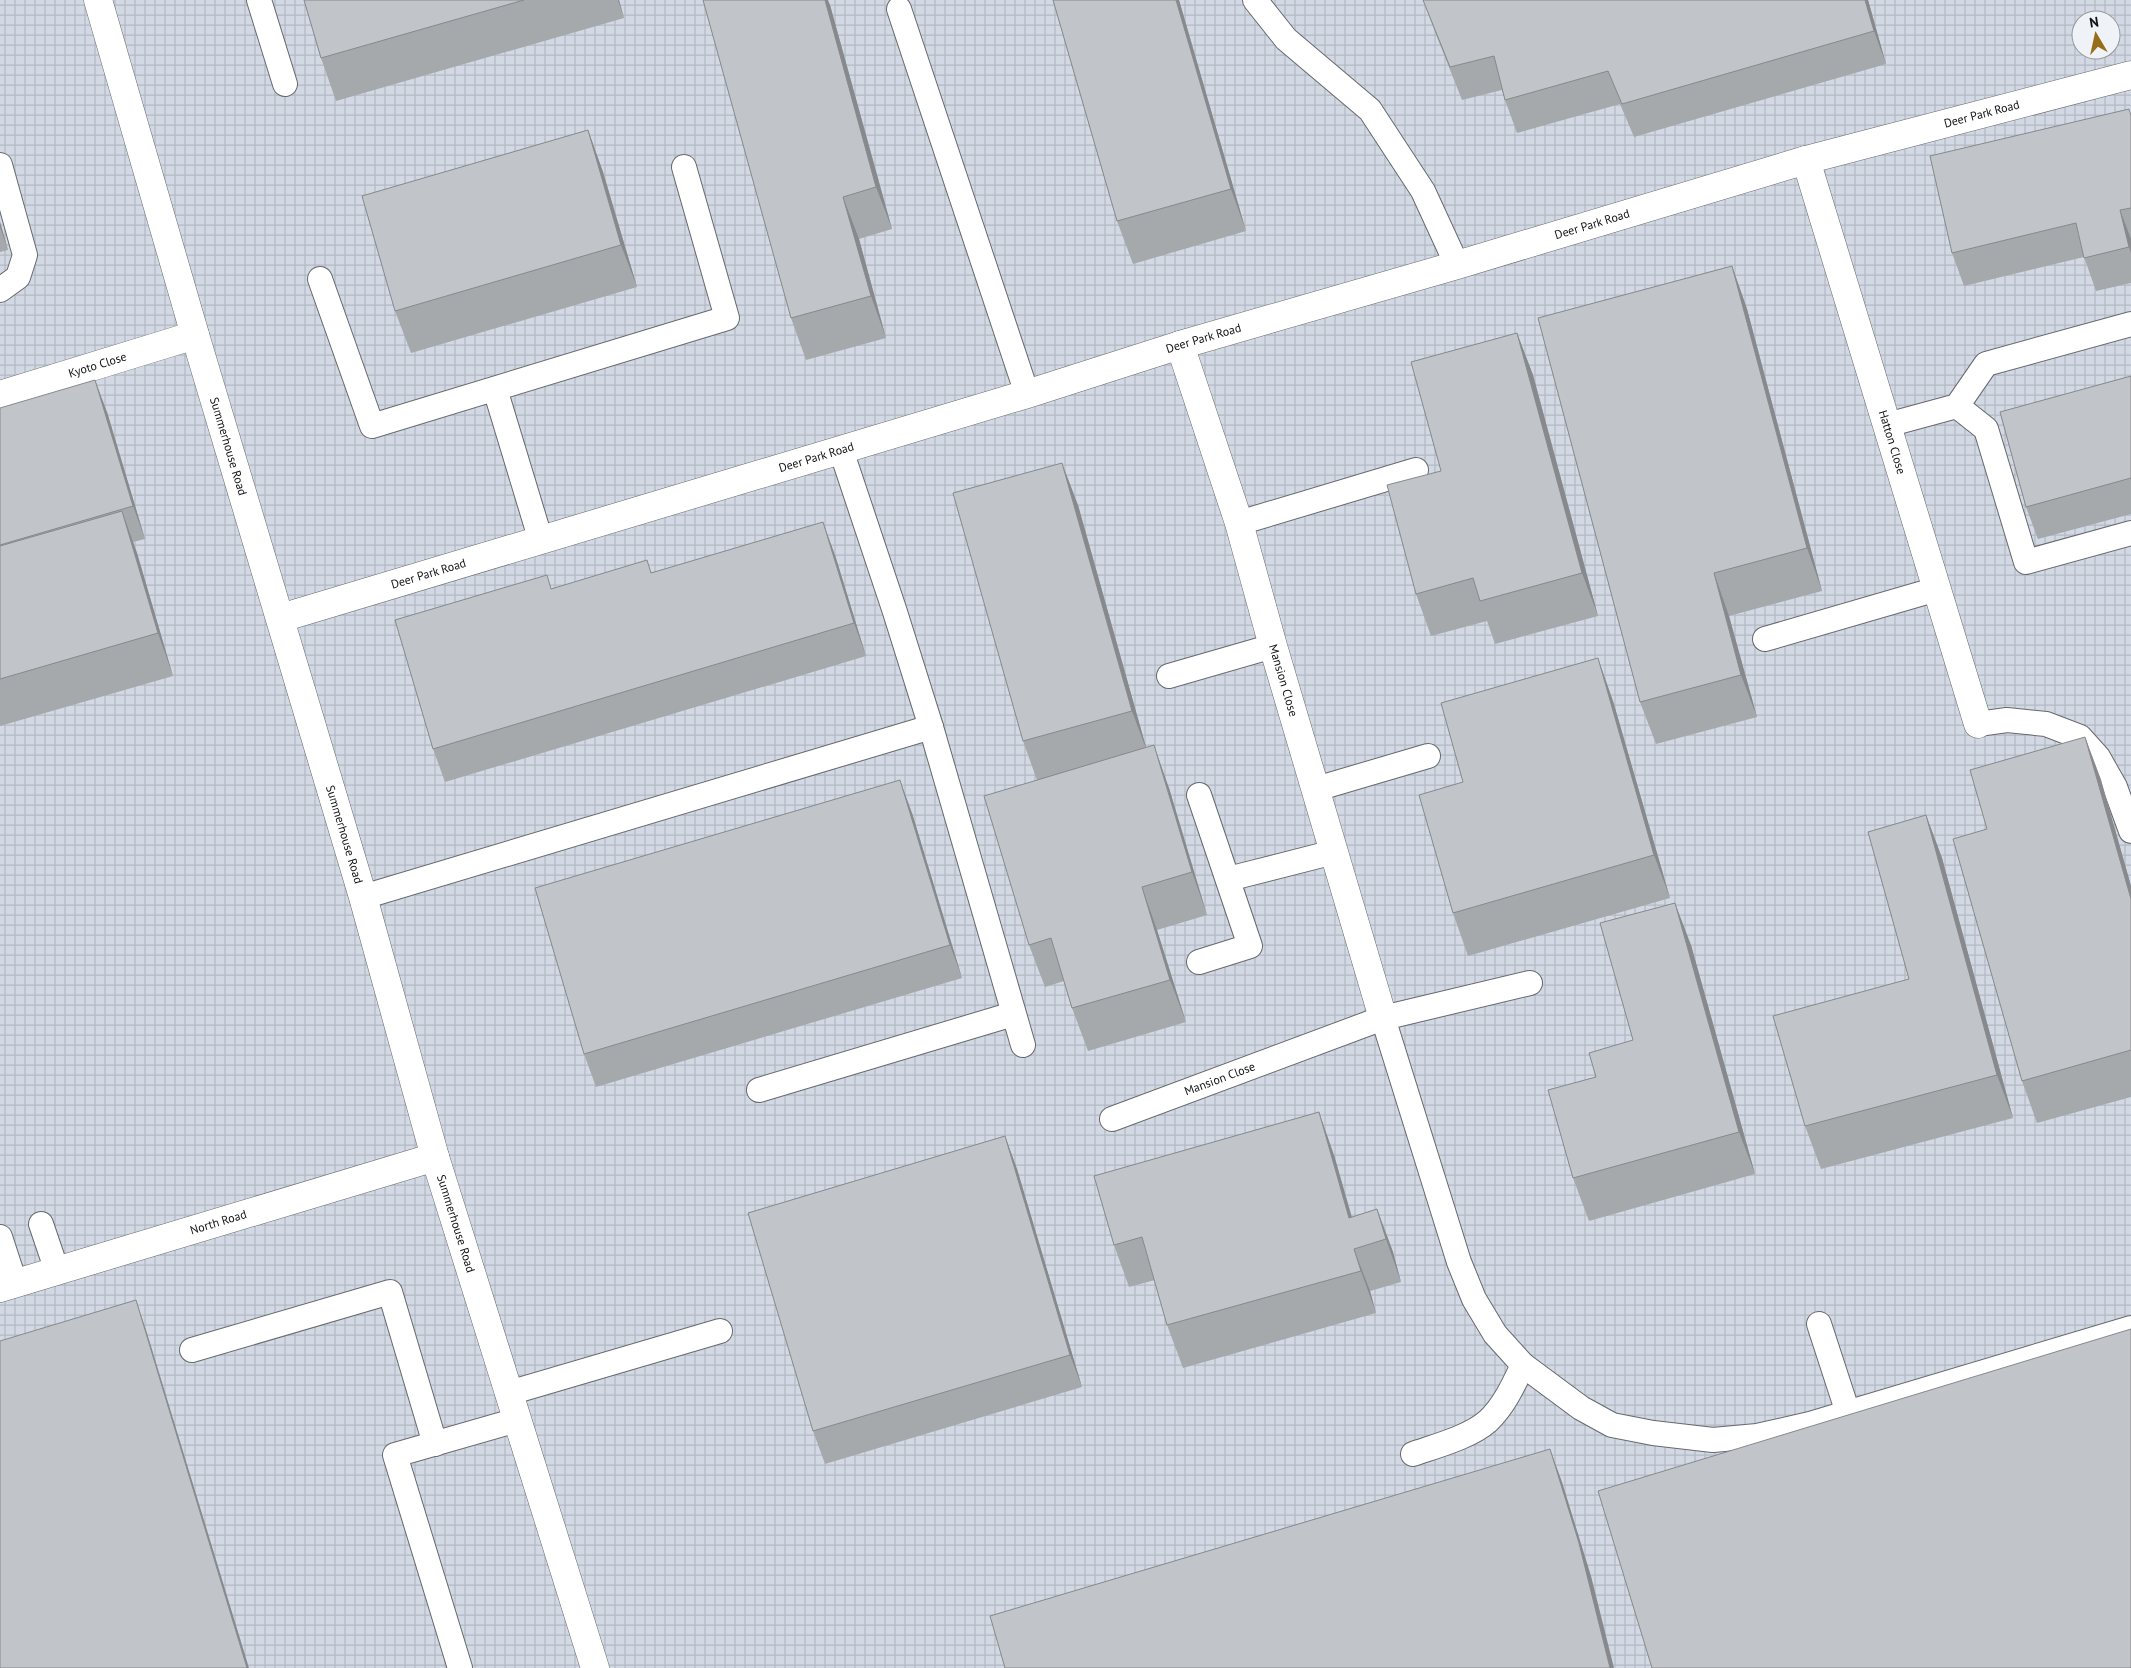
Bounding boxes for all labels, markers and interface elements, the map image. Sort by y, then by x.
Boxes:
north arrow [2071,10,2121,60]
text: N [2088,13,2100,32]
street label: Deer Park Road [1942,96,2021,131]
street label: Deer Park Road [1553,205,1631,242]
street label: Deer Park Road [1164,320,1243,356]
street label: Kyoto Close [66,349,128,381]
street label: Summerhouse Road [207,395,251,497]
street label: Hatton Close [1876,408,1909,476]
street label: Deer Park Road [777,438,856,475]
street label: Deer Park Road [389,555,468,592]
street label: Mansion Close [1266,642,1301,718]
street label: Summerhouse Road [323,783,367,885]
street label: Mansion Close [1182,1058,1257,1098]
street label: Summerhouse Road [434,1173,479,1274]
street label: North Road [188,1206,248,1237]

